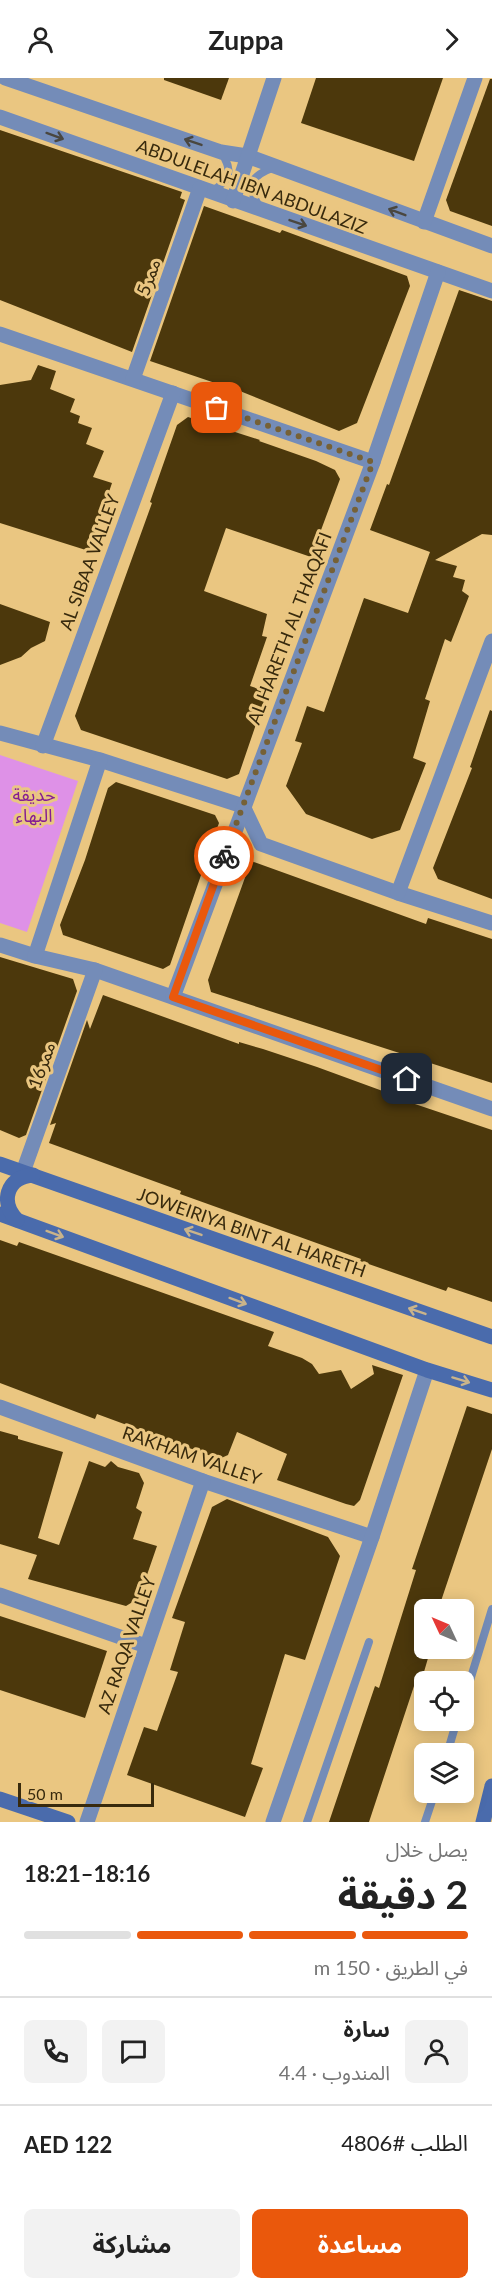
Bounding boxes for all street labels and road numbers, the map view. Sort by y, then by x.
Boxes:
street label: ABDULELAH IBN ABDULAZIZ [134,134,370,238]
street label: ممر5 [131,256,166,299]
street label: AL SIBAA VALLEY [54,490,124,633]
street label: AL HARETH AL THAQAFI [242,529,336,727]
street label: ممر16 [22,1039,60,1092]
street label: JOWEIRIYA BINT AL HARETH [135,1182,369,1282]
street label: RAKHAM VALLEY [120,1421,265,1489]
street label: AZ RAQA VALLEY [92,1573,160,1717]

